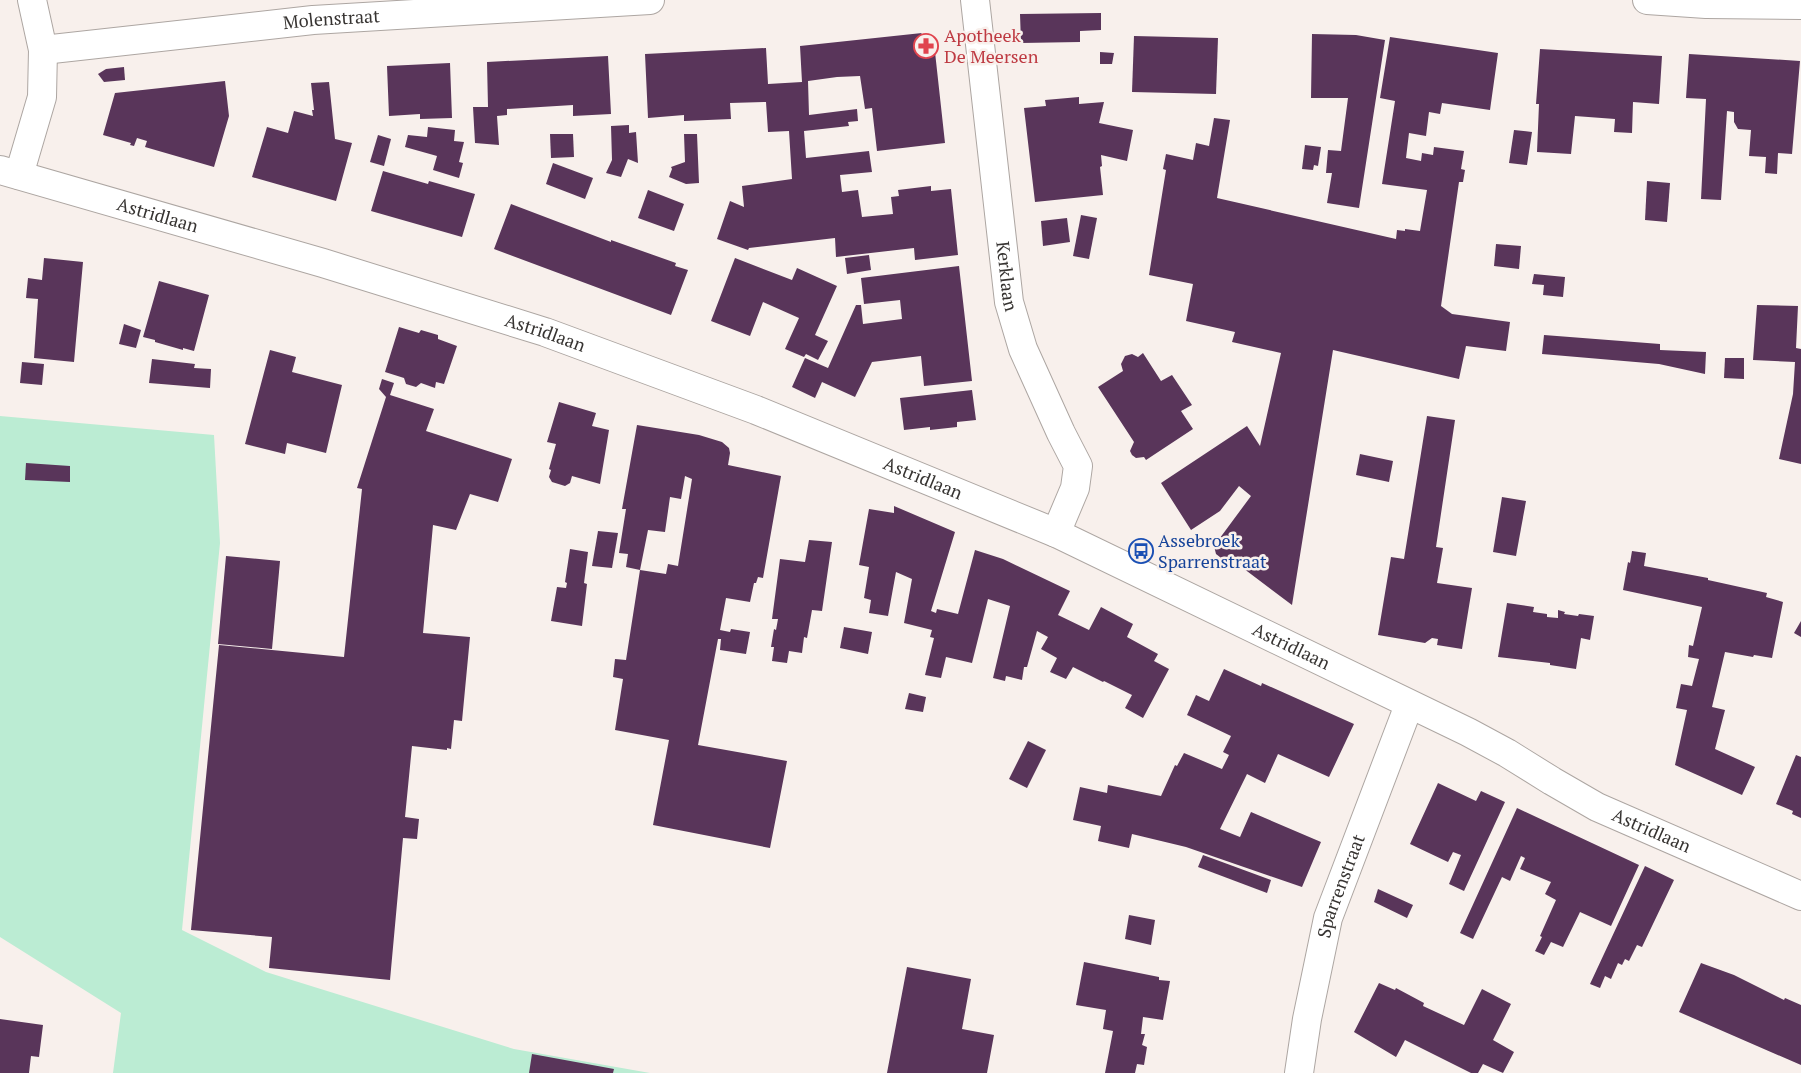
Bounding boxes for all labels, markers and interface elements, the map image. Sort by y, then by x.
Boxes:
street label: Molenstraat [282,3,381,34]
place label: Apotheek De Meersen [944,23,1039,68]
pharmacy icon: Apotheek De Meersen [913,33,939,59]
street label: Astridlaan [114,191,202,238]
street label: Kerklaan [991,240,1024,314]
street label: Astridlaan [502,307,589,357]
street label: Astridlaan [880,451,967,505]
place label: Assebroek Sparrenstraat [1158,528,1267,573]
bus stop icon: Assebroek Sparrenstraat [1128,538,1154,564]
street label: Astridlaan [1249,617,1335,675]
street label: Astridlaan [1609,802,1695,858]
street label: Sparrenstraat [1311,830,1370,940]

